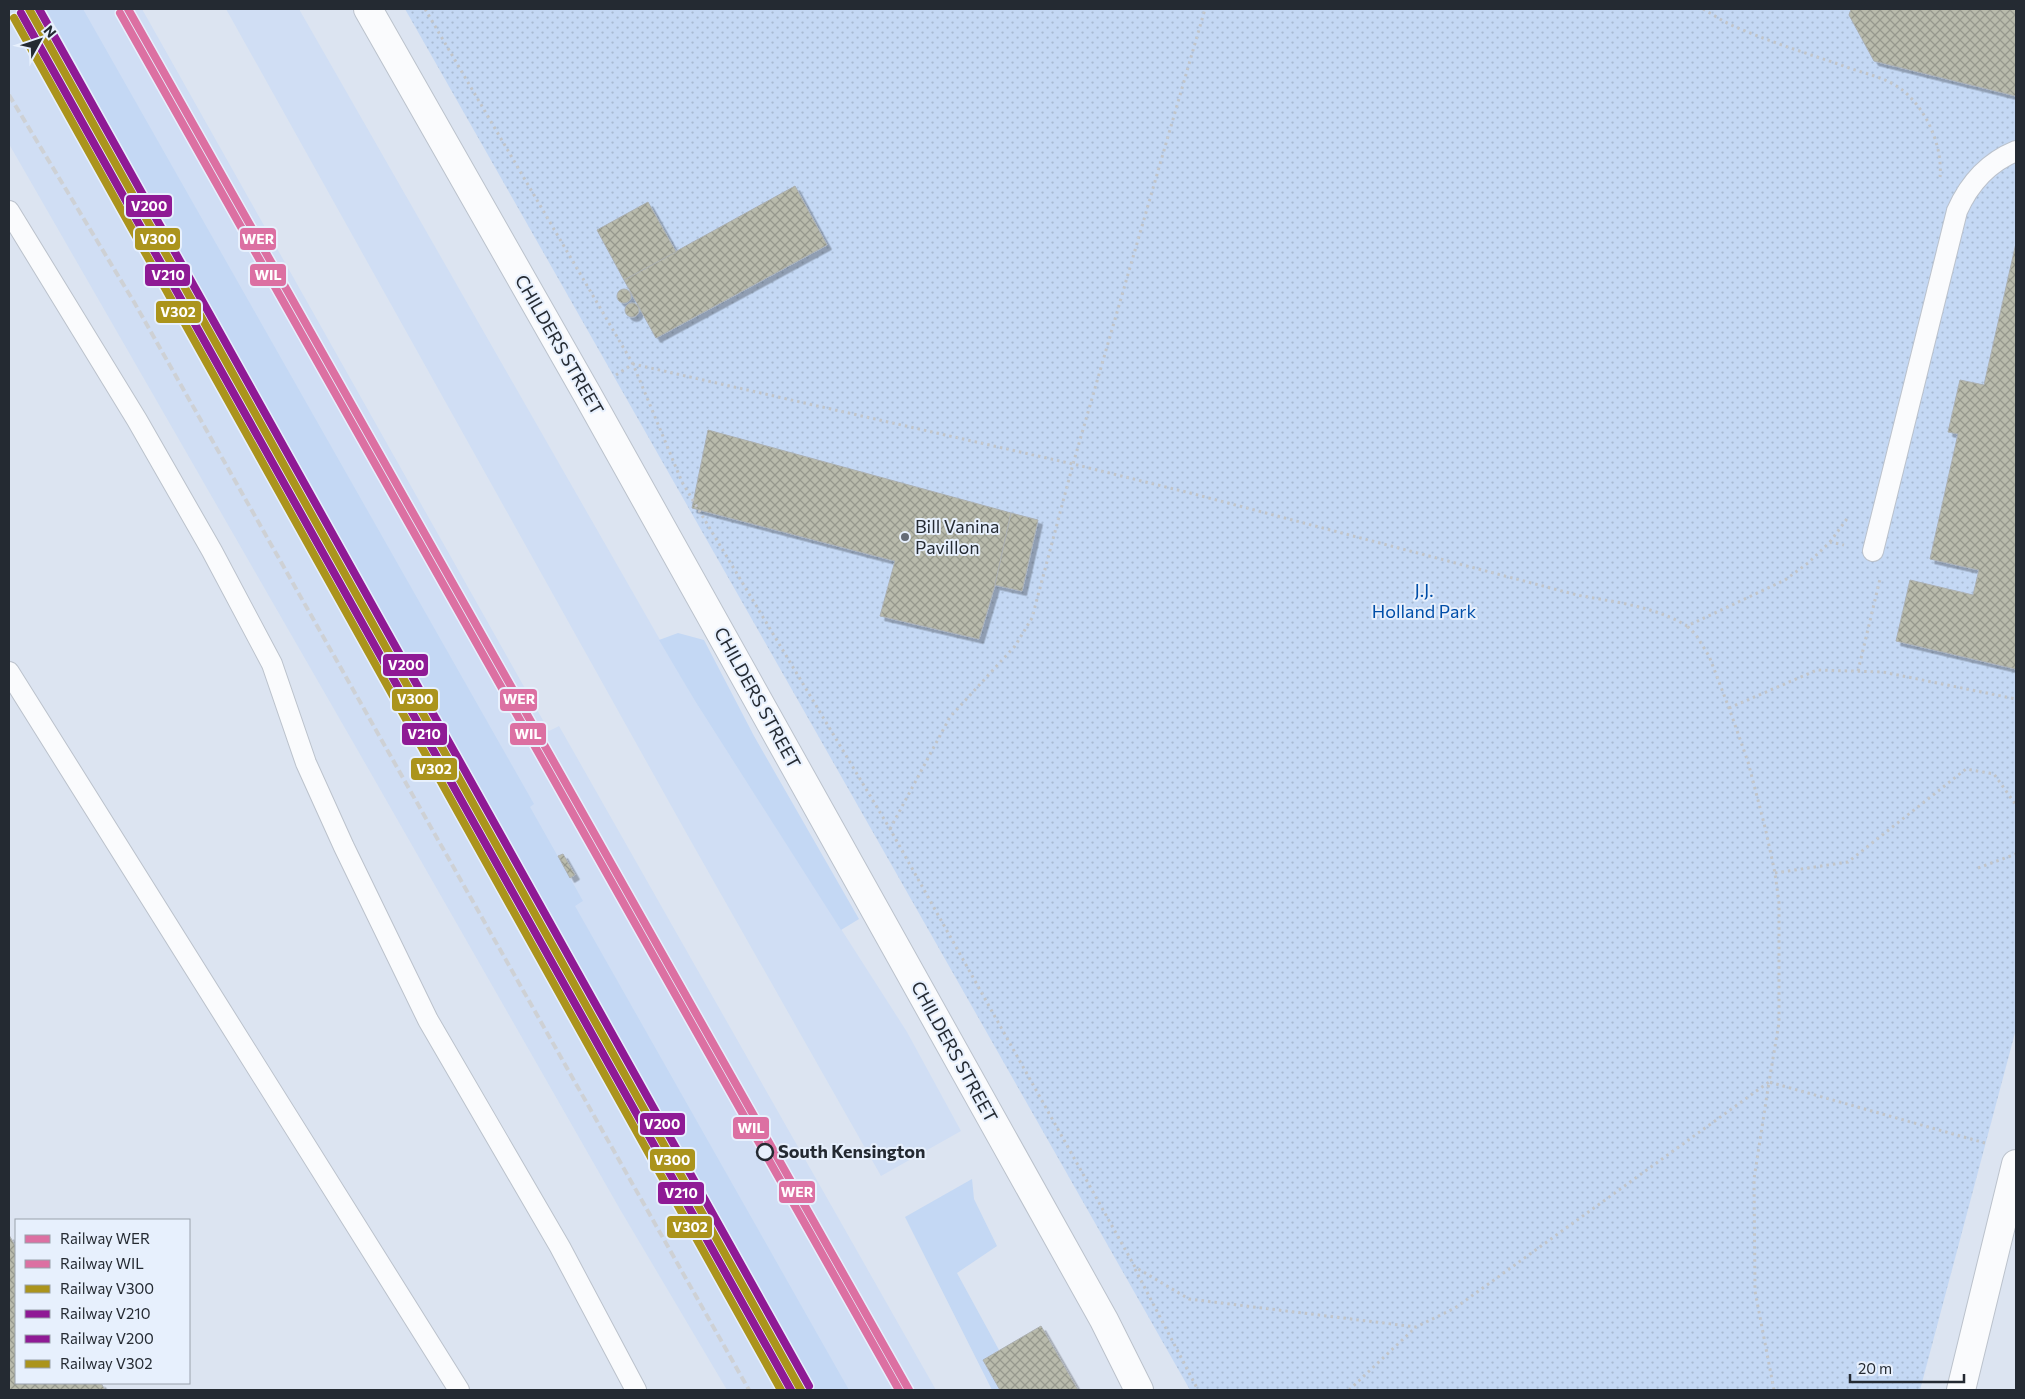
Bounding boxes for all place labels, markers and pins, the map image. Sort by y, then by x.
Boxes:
place label: Bill Vanina Pavillon [915,515,999,558]
marker: Bill Vanina Pavillon [899,531,911,543]
place label: South Kensington [778,1140,925,1162]
marker: South Kensington [756,1143,774,1161]

